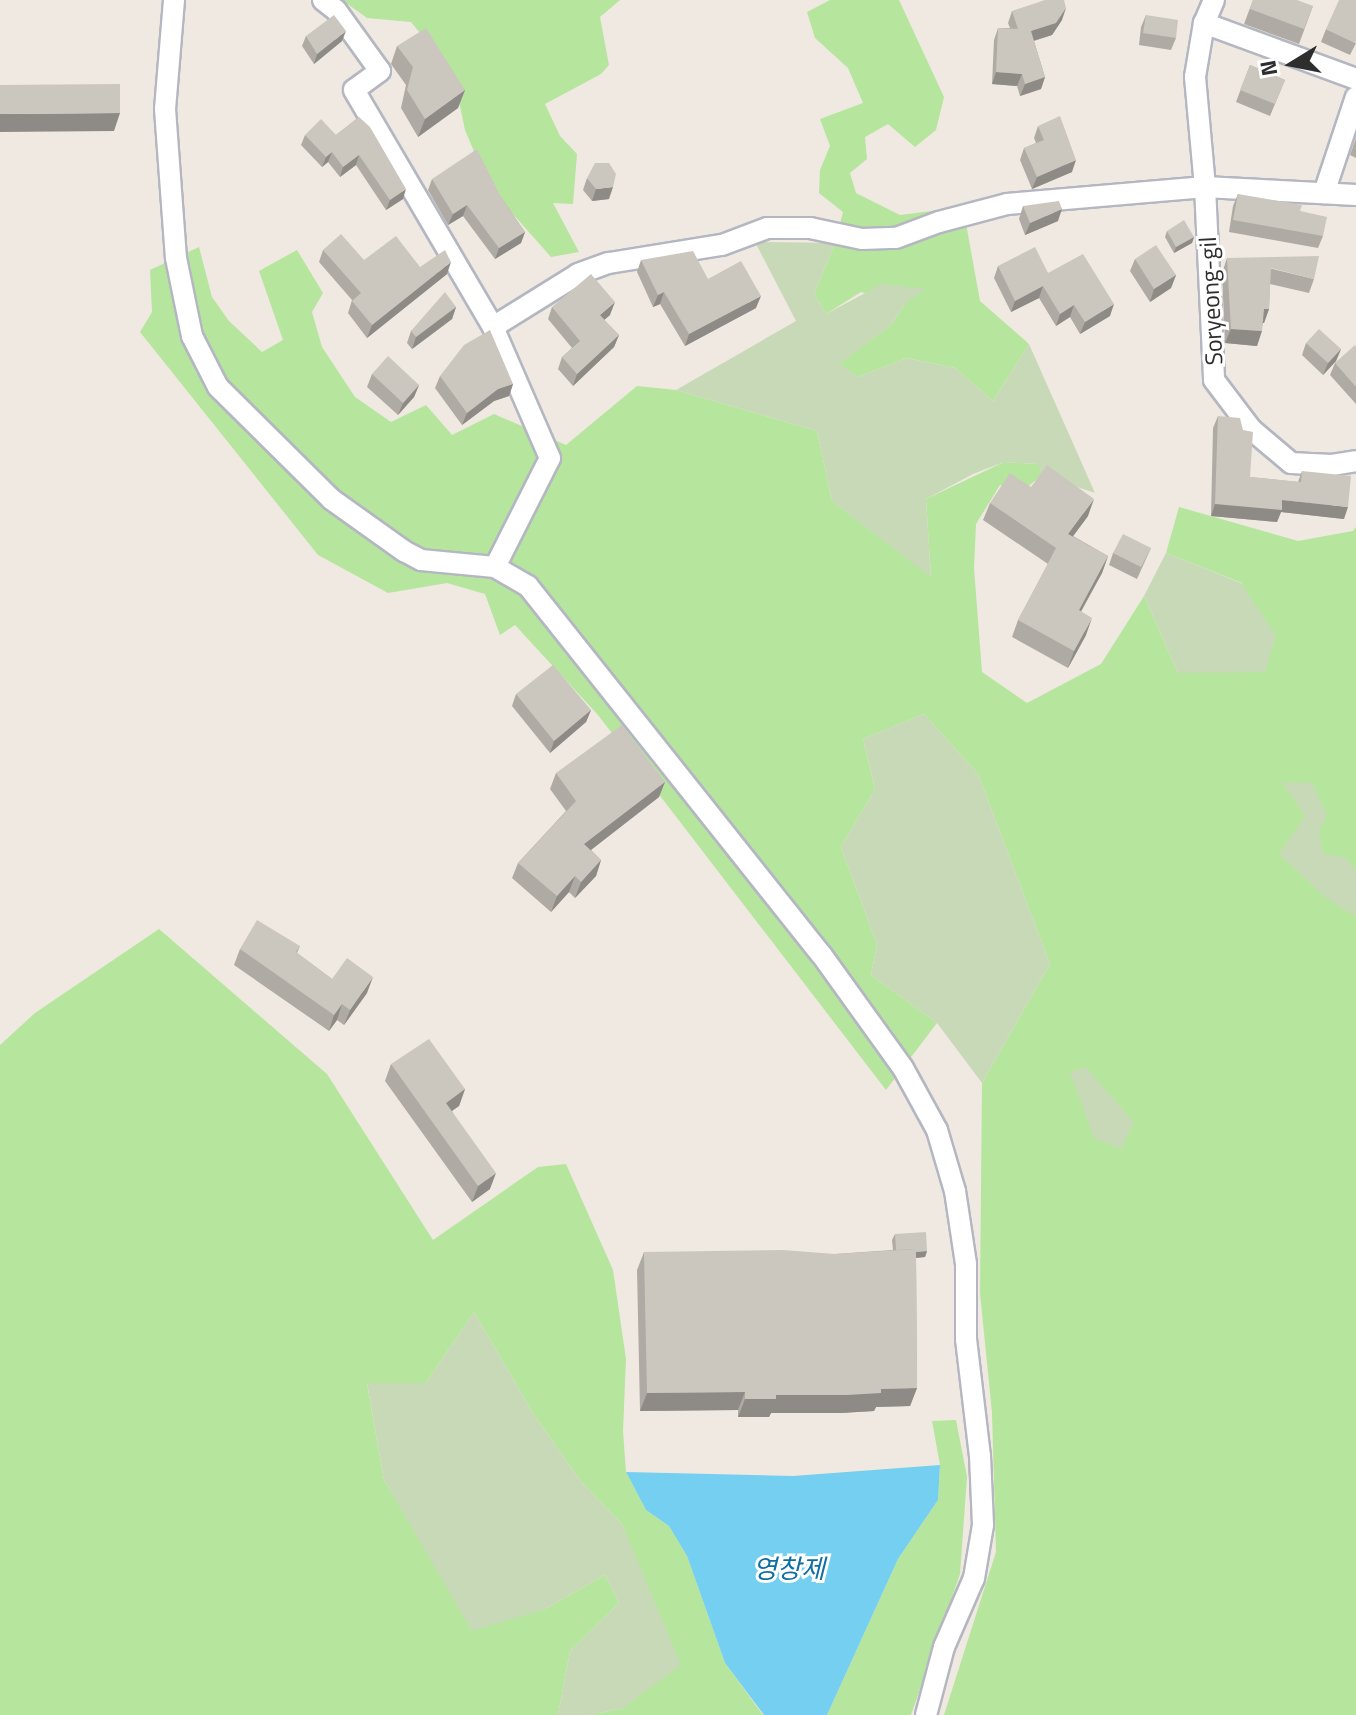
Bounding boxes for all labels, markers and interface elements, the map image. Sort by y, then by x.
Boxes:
north arrow [1252,24,1332,104]
text: N [1250,58,1286,79]
street label: Soryeong-gil [1193,236,1229,366]
water label: 영창제 [753,1553,825,1585]

